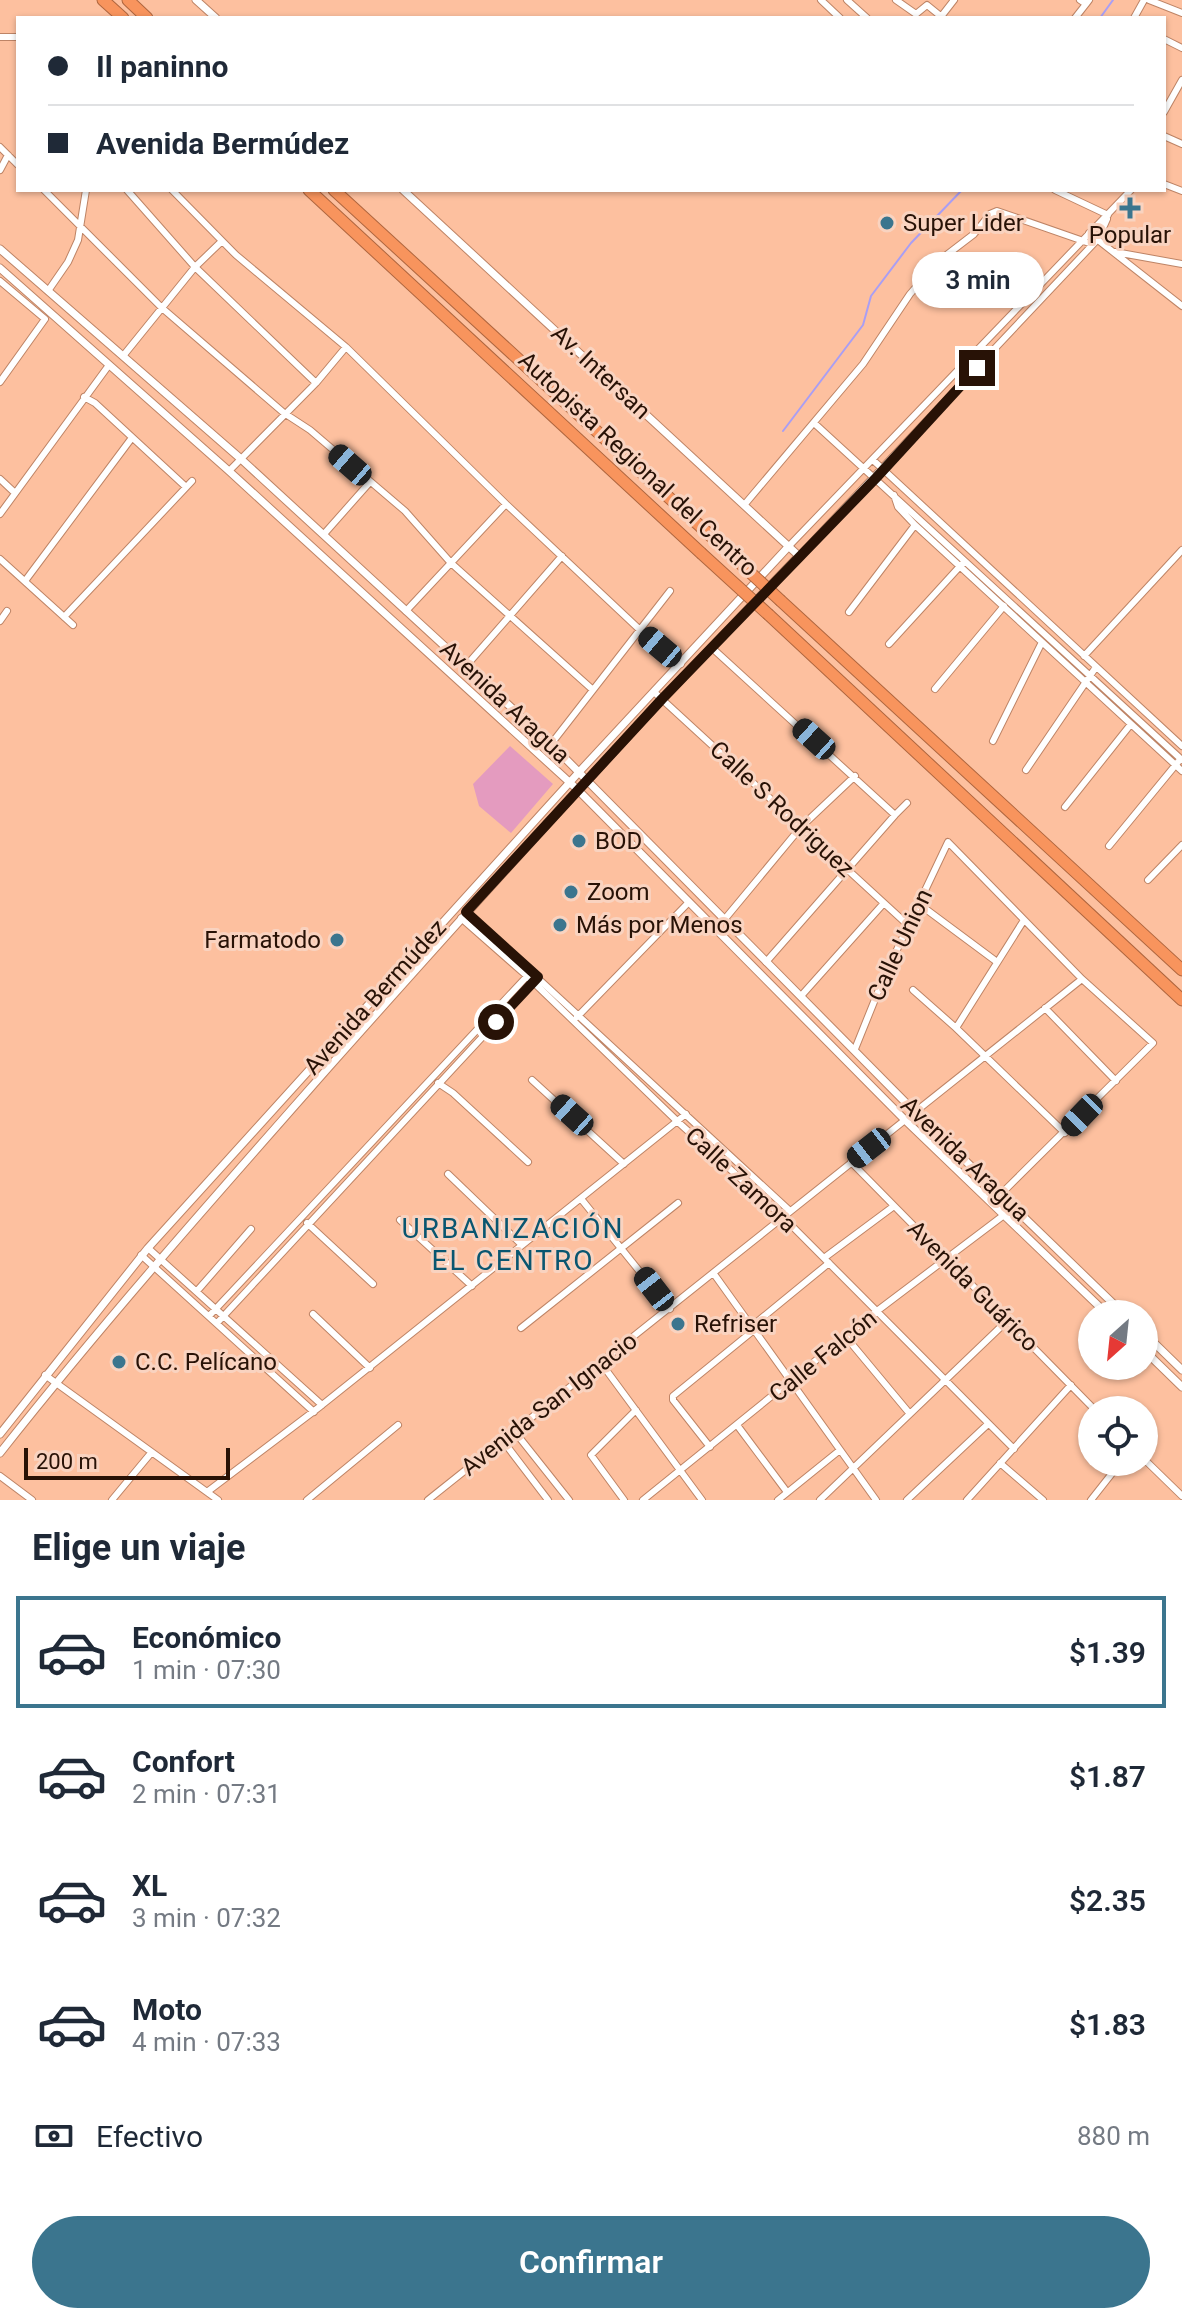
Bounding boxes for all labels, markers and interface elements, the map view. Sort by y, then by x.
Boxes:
text: Il paninno [96,49,228,84]
text: Avenida Bermúdez [96,126,349,161]
marker: Popular [1121,199,1139,217]
place label: Super Lider [903,209,1024,237]
marker: Super Lider [878,214,896,232]
place label: Popular [1089,221,1171,249]
callout: 3 min [911,252,1043,308]
text: 3 min [945,265,1011,295]
street label: Av. Intersan [546,319,656,425]
street label: Autopista Regional del Centro [513,346,763,582]
route end [959,350,995,386]
car [324,440,376,490]
car [634,622,686,672]
street label: Avenida Aragua [434,635,576,769]
car [788,714,840,764]
street label: Calle S Rodriguez [704,735,860,883]
place label: BOD [595,827,642,855]
marker: BOD [570,832,588,850]
place label: Zoom [587,878,650,906]
marker: Zoom [562,883,580,901]
street label: Calle Union [862,884,938,1006]
place label: Más por Menos [576,911,743,939]
street label: Avenida Bermúdez [298,914,452,1080]
marker: Más por Menos [551,916,569,934]
place label: Farmatodo [204,926,321,954]
marker: Farmatodo [328,931,346,949]
route start [478,1004,514,1040]
car [1057,1089,1107,1141]
car [546,1090,598,1140]
street label: Avenida Aragua [895,1091,1035,1227]
street label: Calle Zamora [680,1121,802,1239]
car [843,1124,895,1172]
district label: URBANIZACIÓN EL CENTRO [402,1212,624,1277]
street label: Avenida Guárico [902,1215,1044,1357]
car [630,1263,678,1315]
north arrow [1078,1300,1158,1380]
map controls [1078,1300,1158,1476]
street label: Calle Falcón [764,1304,882,1408]
place label: Refriser [694,1310,777,1338]
marker: Refriser [669,1315,687,1333]
street label: Avenida San Ignacio [455,1327,643,1481]
place label: C.C. Pelícano [135,1348,277,1376]
marker: C.C. Pelícano [110,1353,128,1371]
button: locate [1078,1396,1158,1476]
scale bar [24,1444,230,1480]
text: 200 m [36,1449,98,1474]
text: Elige un viaje [32,1527,245,1569]
icon: car [36,1616,108,1688]
text: Económico [132,1620,281,1655]
text: $1.39 [1069,1635,1146,1670]
text: 1 min · 07:30 [132,1655,281,1685]
icon: car [36,1740,108,1812]
text: Confort [132,1744,235,1779]
text: $1.87 [1069,1759,1146,1794]
text: 2 min · 07:31 [132,1779,281,1809]
icon: car [36,1864,108,1936]
text: XL [132,1868,167,1903]
text: $2.35 [1069,1883,1146,1918]
text: 3 min · 07:32 [132,1903,281,1933]
icon: car [36,1988,108,2060]
text: Moto [132,1992,202,2027]
text: $1.83 [1069,2007,1146,2042]
text: 4 min · 07:33 [132,2027,281,2057]
icon: cash [32,2114,76,2158]
text: Efectivo [96,2119,203,2154]
text: 880 m [1077,2121,1150,2151]
button: Confirmar [32,2216,1150,2308]

